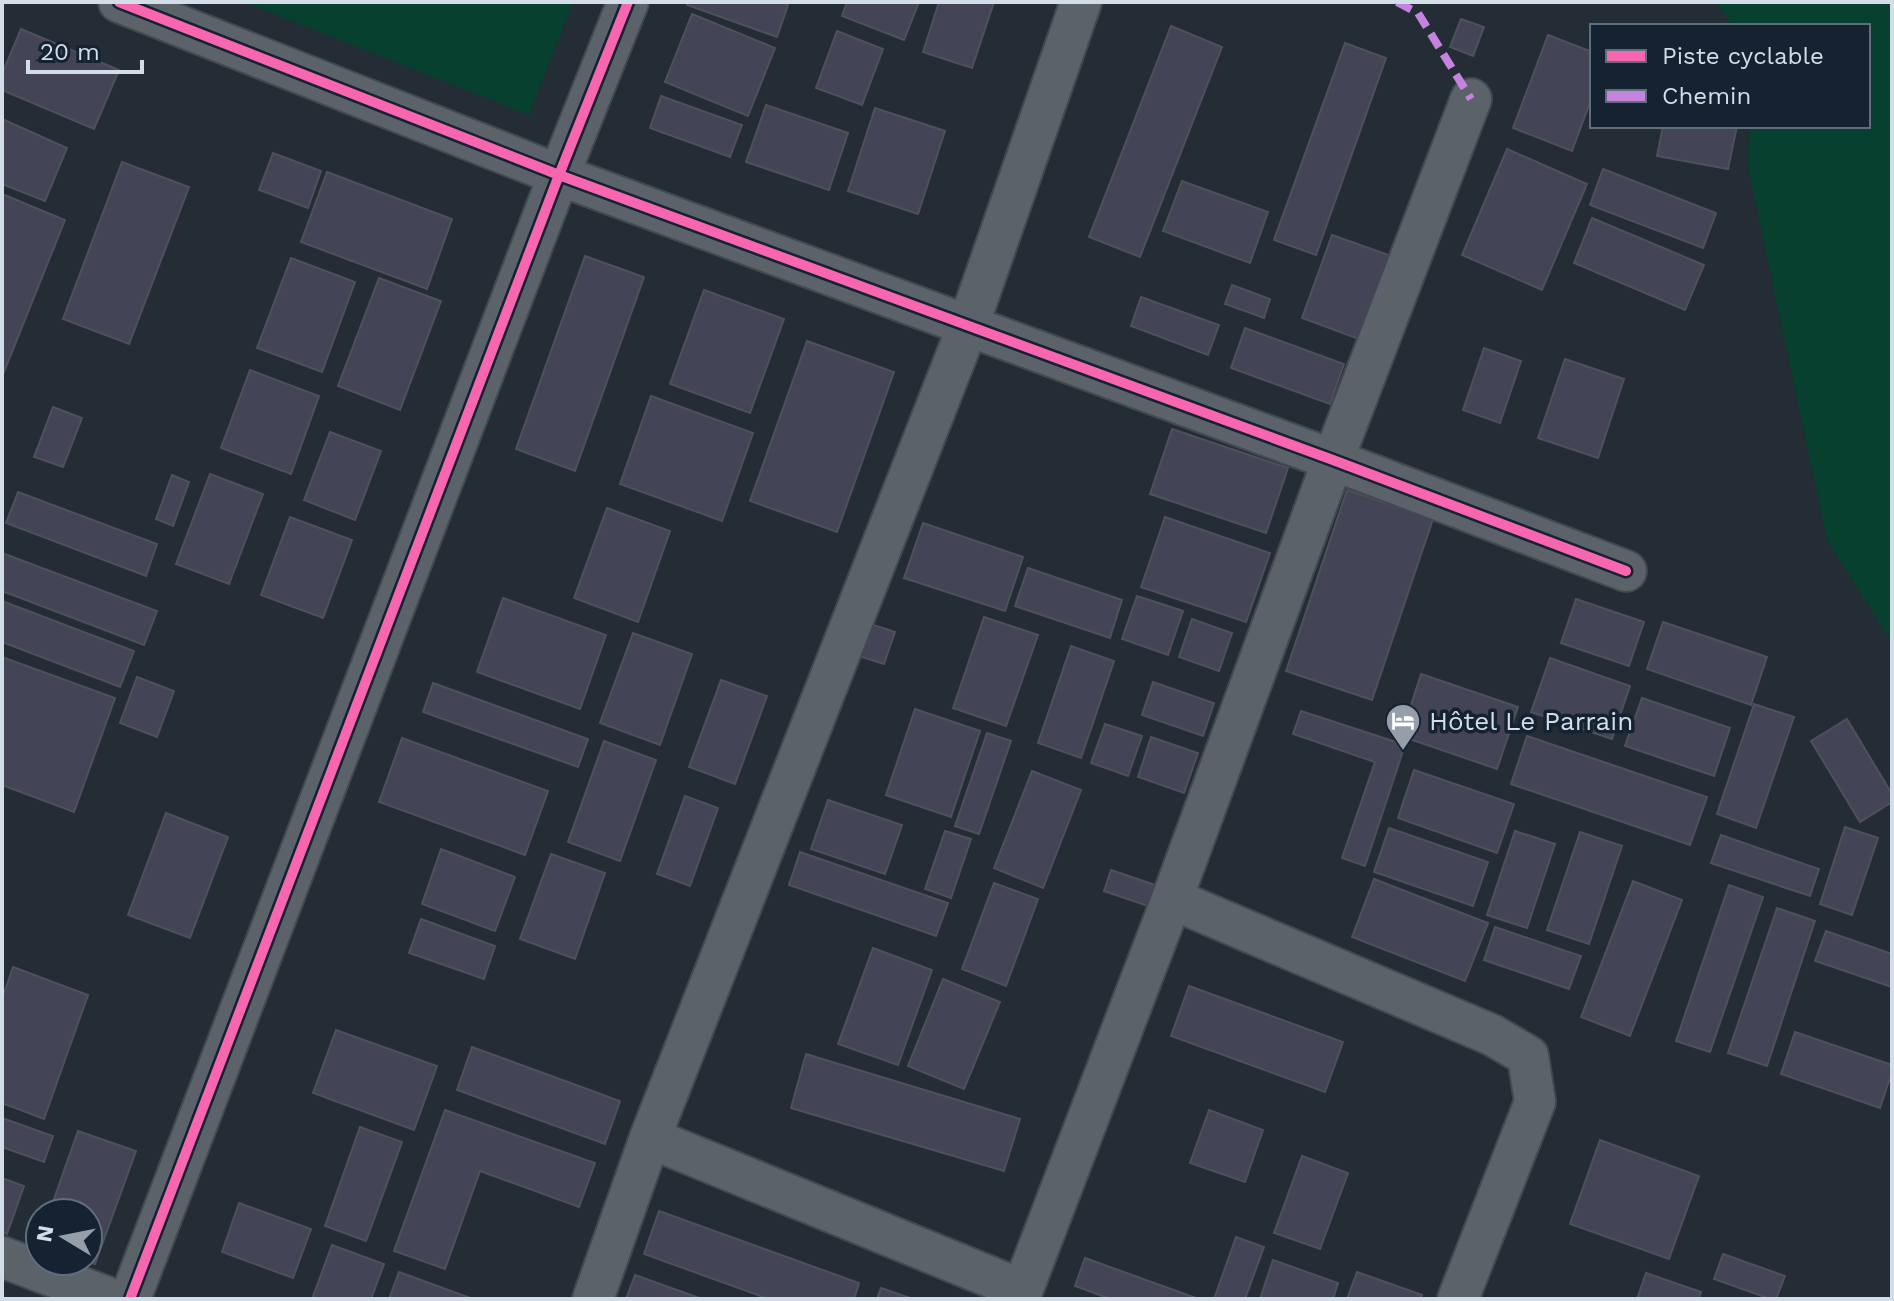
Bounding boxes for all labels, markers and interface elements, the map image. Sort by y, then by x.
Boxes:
scale bar [28,24,142,74]
legend [1590,24,1870,128]
text: 20 m [40,38,100,66]
text: Piste cyclable [1662,42,1824,70]
text: Chemin [1662,82,1751,110]
hotel icon: Hôtel Le Parrain [1384,702,1422,752]
place label: Hôtel Le Parrain [1429,706,1633,736]
north arrow [24,1197,104,1277]
text: N [31,1223,59,1244]

